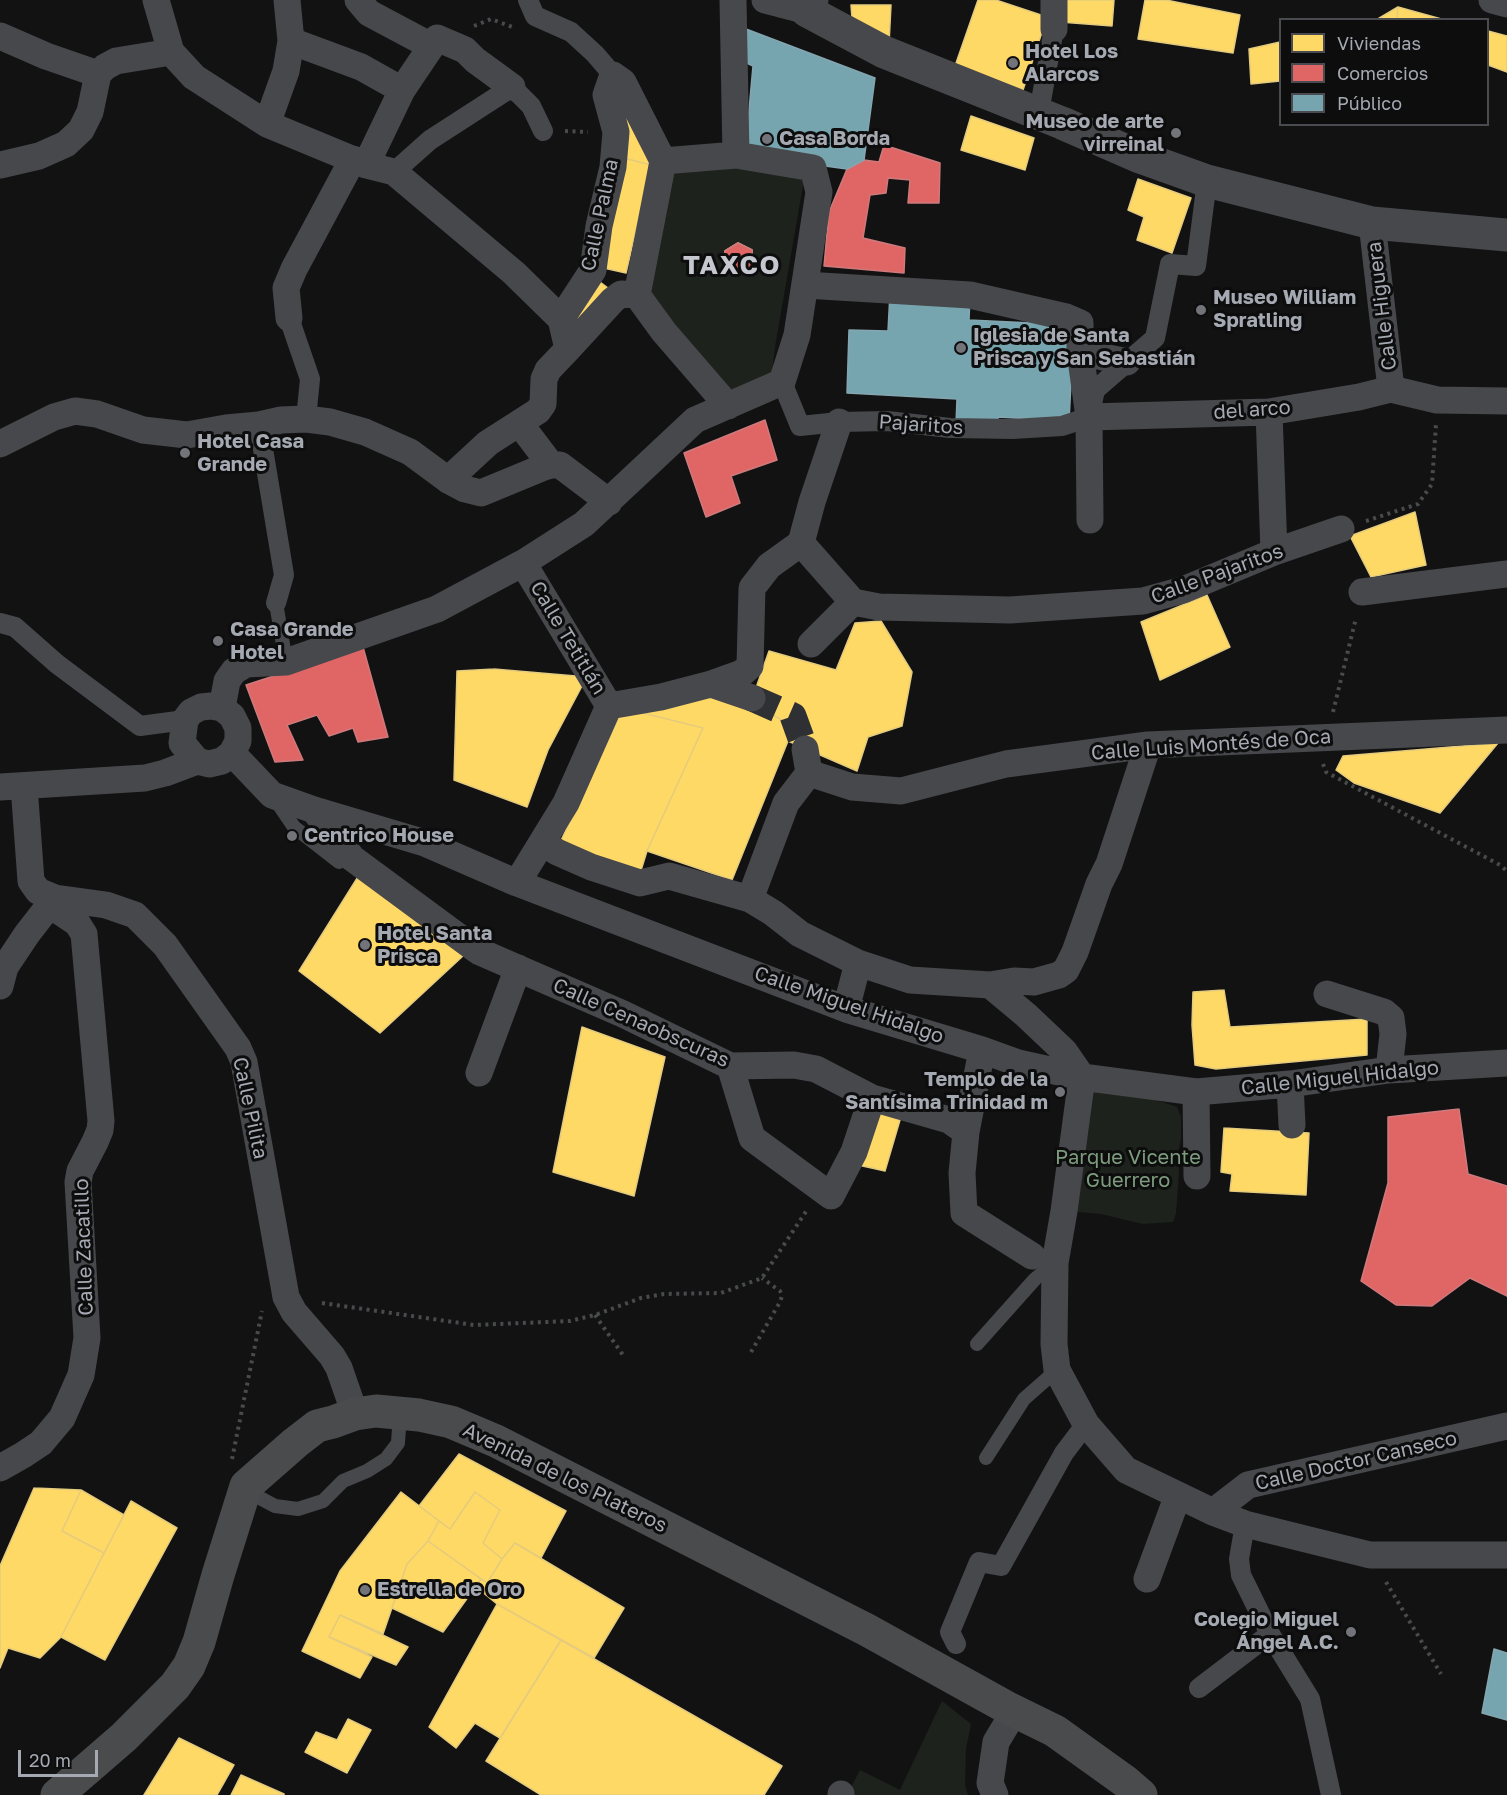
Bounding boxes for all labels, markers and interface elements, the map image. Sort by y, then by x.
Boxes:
legend [1279,18,1489,126]
text: Viviendas [1337,32,1421,54]
place label: Hotel Los Alarcos [1025,40,1118,87]
marker: Hotel Los Alarcos [1006,56,1020,70]
text: Comercios [1337,62,1428,84]
text: Público [1337,92,1402,114]
place label: Museo de arte virreinal [1026,110,1164,157]
marker: Museo de arte virreinal [1169,126,1183,140]
place label: Casa Borda [779,127,890,151]
marker: Casa Borda [760,132,774,146]
street label: Calle Palma [576,157,624,273]
street label: Calle Higuera [1362,240,1402,372]
district label: TAXCO [683,250,781,282]
place label: Museo William Spratling [1213,286,1356,333]
marker: Museo William Spratling [1194,303,1208,317]
place label: Iglesia de Santa Prisca y San Sebastián [973,324,1195,371]
marker: Iglesia de Santa Prisca y San Sebastián [954,341,968,355]
street label: del arco [1213,395,1291,425]
street label: Pajaritos [878,410,964,440]
place label: Hotel Casa Grande [197,430,304,477]
marker: Hotel Casa Grande [178,446,192,460]
street label: Calle Pajaritos [1148,539,1286,609]
street label: Calle Tetitlán [525,577,611,699]
place label: Casa Grande Hotel [230,618,354,665]
marker: Casa Grande Hotel [211,634,225,648]
street label: Calle Luis Montés de Oca [1090,725,1332,765]
place label: Centrico House [304,824,454,848]
marker: Centrico House [285,829,299,843]
place label: Hotel Santa Prisca [377,922,492,969]
marker: Hotel Santa Prisca [358,938,372,952]
street label: Calle Miguel Hidalgo [751,961,947,1049]
street label: Calle Cenaobscuras [549,973,733,1073]
street label: Calle Pilita [227,1055,273,1161]
street label: Calle Miguel Hidalgo [1240,1056,1440,1100]
place label: Templo de la Santísima Trinidad m [845,1068,1048,1115]
marker: Templo de la Santísima Trinidad m [1053,1085,1067,1099]
park label: Parque Vicente Guerrero [1055,1146,1201,1193]
street label: Calle Zacatillo [70,1178,98,1316]
street label: Avenida de los Plateros [459,1418,671,1538]
street label: Calle Doctor Canseco [1253,1426,1459,1496]
place label: Estrella de Oro [377,1578,522,1602]
marker: Estrella de Oro [358,1583,372,1597]
place label: Colegio Miguel Ángel A.C. [1194,1608,1339,1655]
marker: Colegio Miguel Ángel A.C. [1344,1625,1358,1639]
scale bar [21,1738,100,1776]
text: 20 m [29,1749,71,1771]

